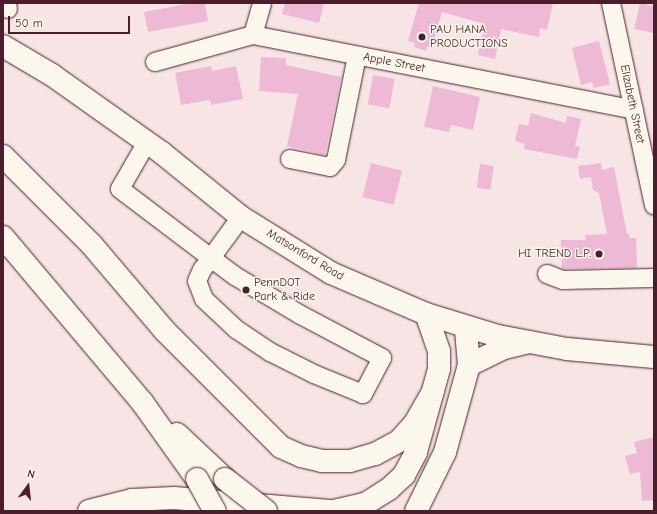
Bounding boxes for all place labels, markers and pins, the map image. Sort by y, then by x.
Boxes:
place label: PAU HANA PRODUCTIONS [430,23,508,51]
marker: PAU HANA PRODUCTIONS [417,32,427,42]
place label: HI TREND L.P. [518,247,591,261]
marker: HI TREND L.P. [594,249,604,259]
place label: PennDOT Park & Ride [254,276,315,304]
marker: PennDOT Park & Ride [241,285,251,295]

